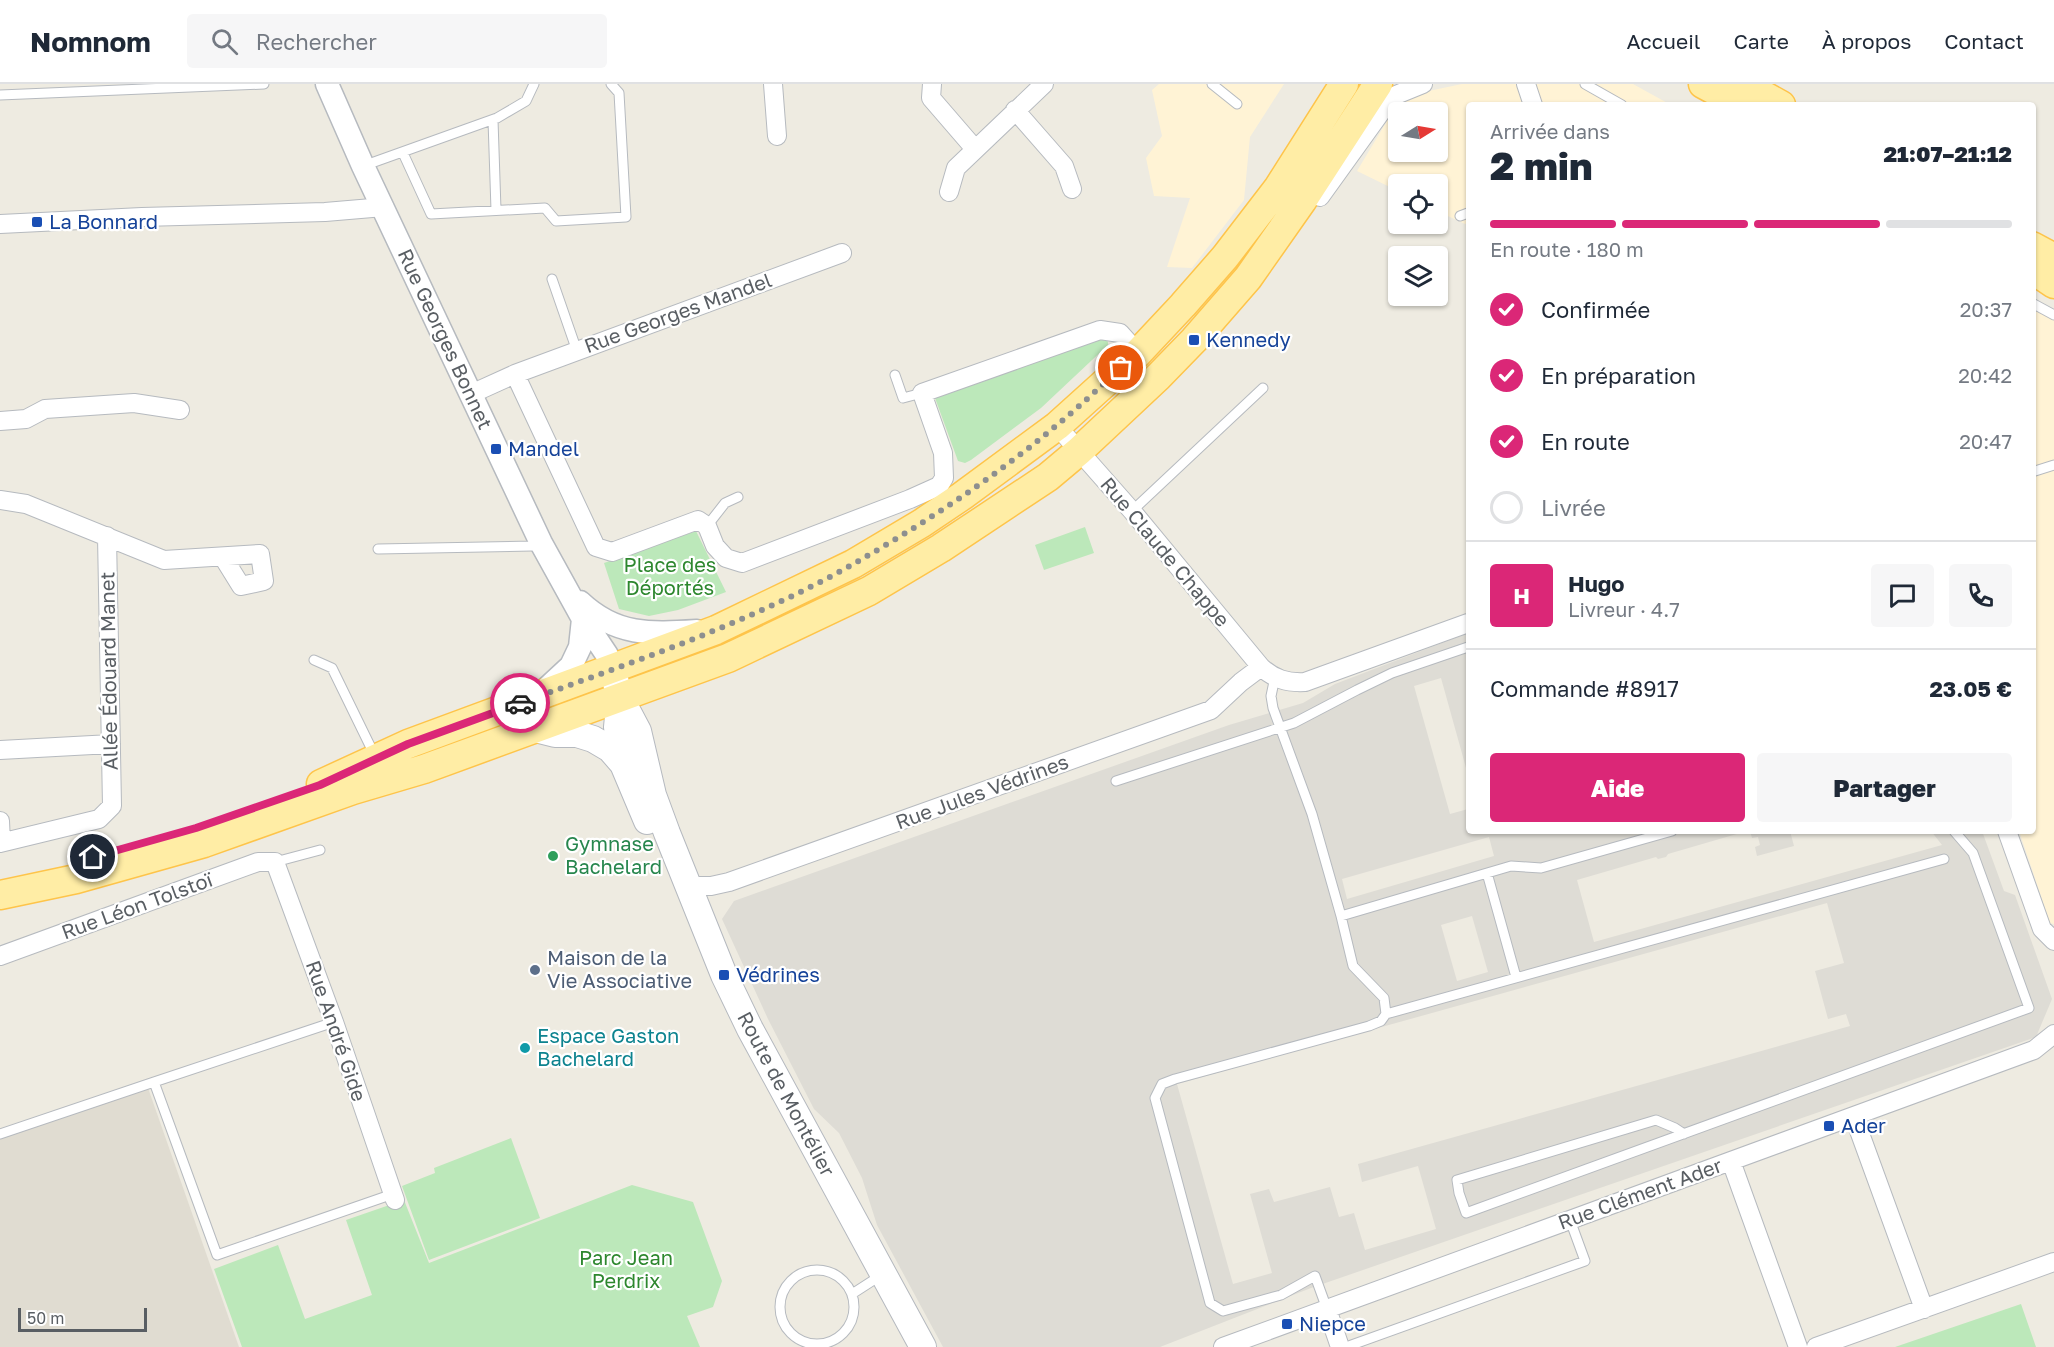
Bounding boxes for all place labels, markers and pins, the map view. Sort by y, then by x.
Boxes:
place label: La Bonnard [49,209,158,233]
marker: La Bonnard [30,215,44,229]
place label: Kennedy [1206,327,1291,351]
marker: Kennedy [1187,333,1201,347]
pin [1095,342,1146,393]
place label: Mandel [508,436,579,460]
marker: Mandel [489,442,503,456]
pin [67,831,118,882]
place label: Gymnase Bachelard [565,831,662,878]
marker: Gymnase Bachelard [546,849,560,863]
place label: Maison de la Vie Associative [547,945,692,992]
place label: Védrines [736,962,820,986]
marker: Maison de la Vie Associative [528,963,542,977]
marker: Védrines [717,968,731,982]
place label: Espace Gaston Bachelard [537,1023,679,1070]
marker: Espace Gaston Bachelard [518,1041,532,1055]
place label: Ader [1841,1113,1886,1137]
marker: Ader [1822,1119,1836,1133]
place label: Niepce [1299,1311,1366,1335]
marker: Niepce [1280,1317,1294,1331]

